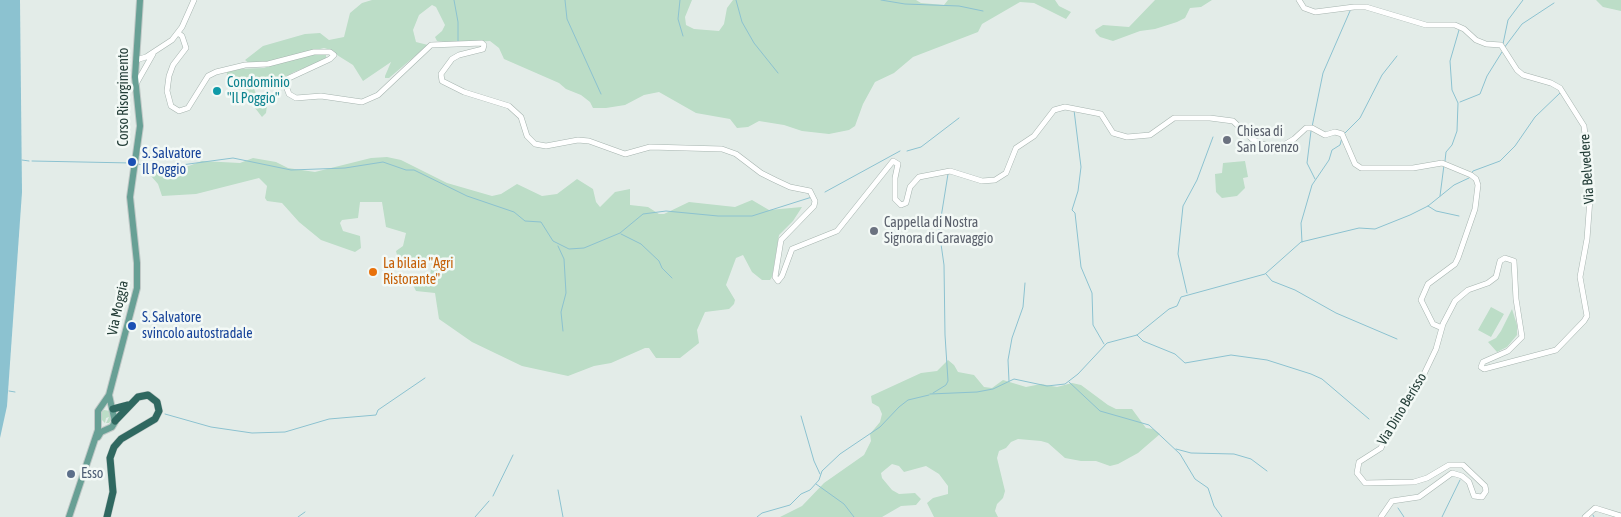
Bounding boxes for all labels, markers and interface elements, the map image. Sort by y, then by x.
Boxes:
street label: Corso Risorgimento [116,48,132,146]
place label: Condominio "Il Poggio" [227,75,290,108]
marker: Condominio "Il Poggio" [211,85,223,97]
place label: Chiesa di San Lorenzo [1237,124,1299,156]
street label: Via Belvedere [1576,133,1598,205]
marker: Chiesa di San Lorenzo [1221,134,1233,146]
place label: S. Salvatore Il Poggio [142,146,201,178]
marker: S. Salvatore Il Poggio [126,156,138,168]
place label: Cappella di Nostra Signora di Caravaggio [884,215,993,248]
marker: Cappella di Nostra Signora di Caravaggio [868,225,880,237]
place label: La bilaia "Agri Ristorante" [383,256,453,288]
marker: La bilaia "Agri Ristorante" [367,266,379,278]
street label: Via Moggia [104,279,132,337]
place label: S. Salvatore svincolo autostradale [142,310,253,342]
marker: S. Salvatore svincolo autostradale [126,320,138,332]
street label: Via Dino Berisso [1374,370,1430,448]
place label: Esso [81,466,103,482]
marker: Esso [65,468,77,480]

